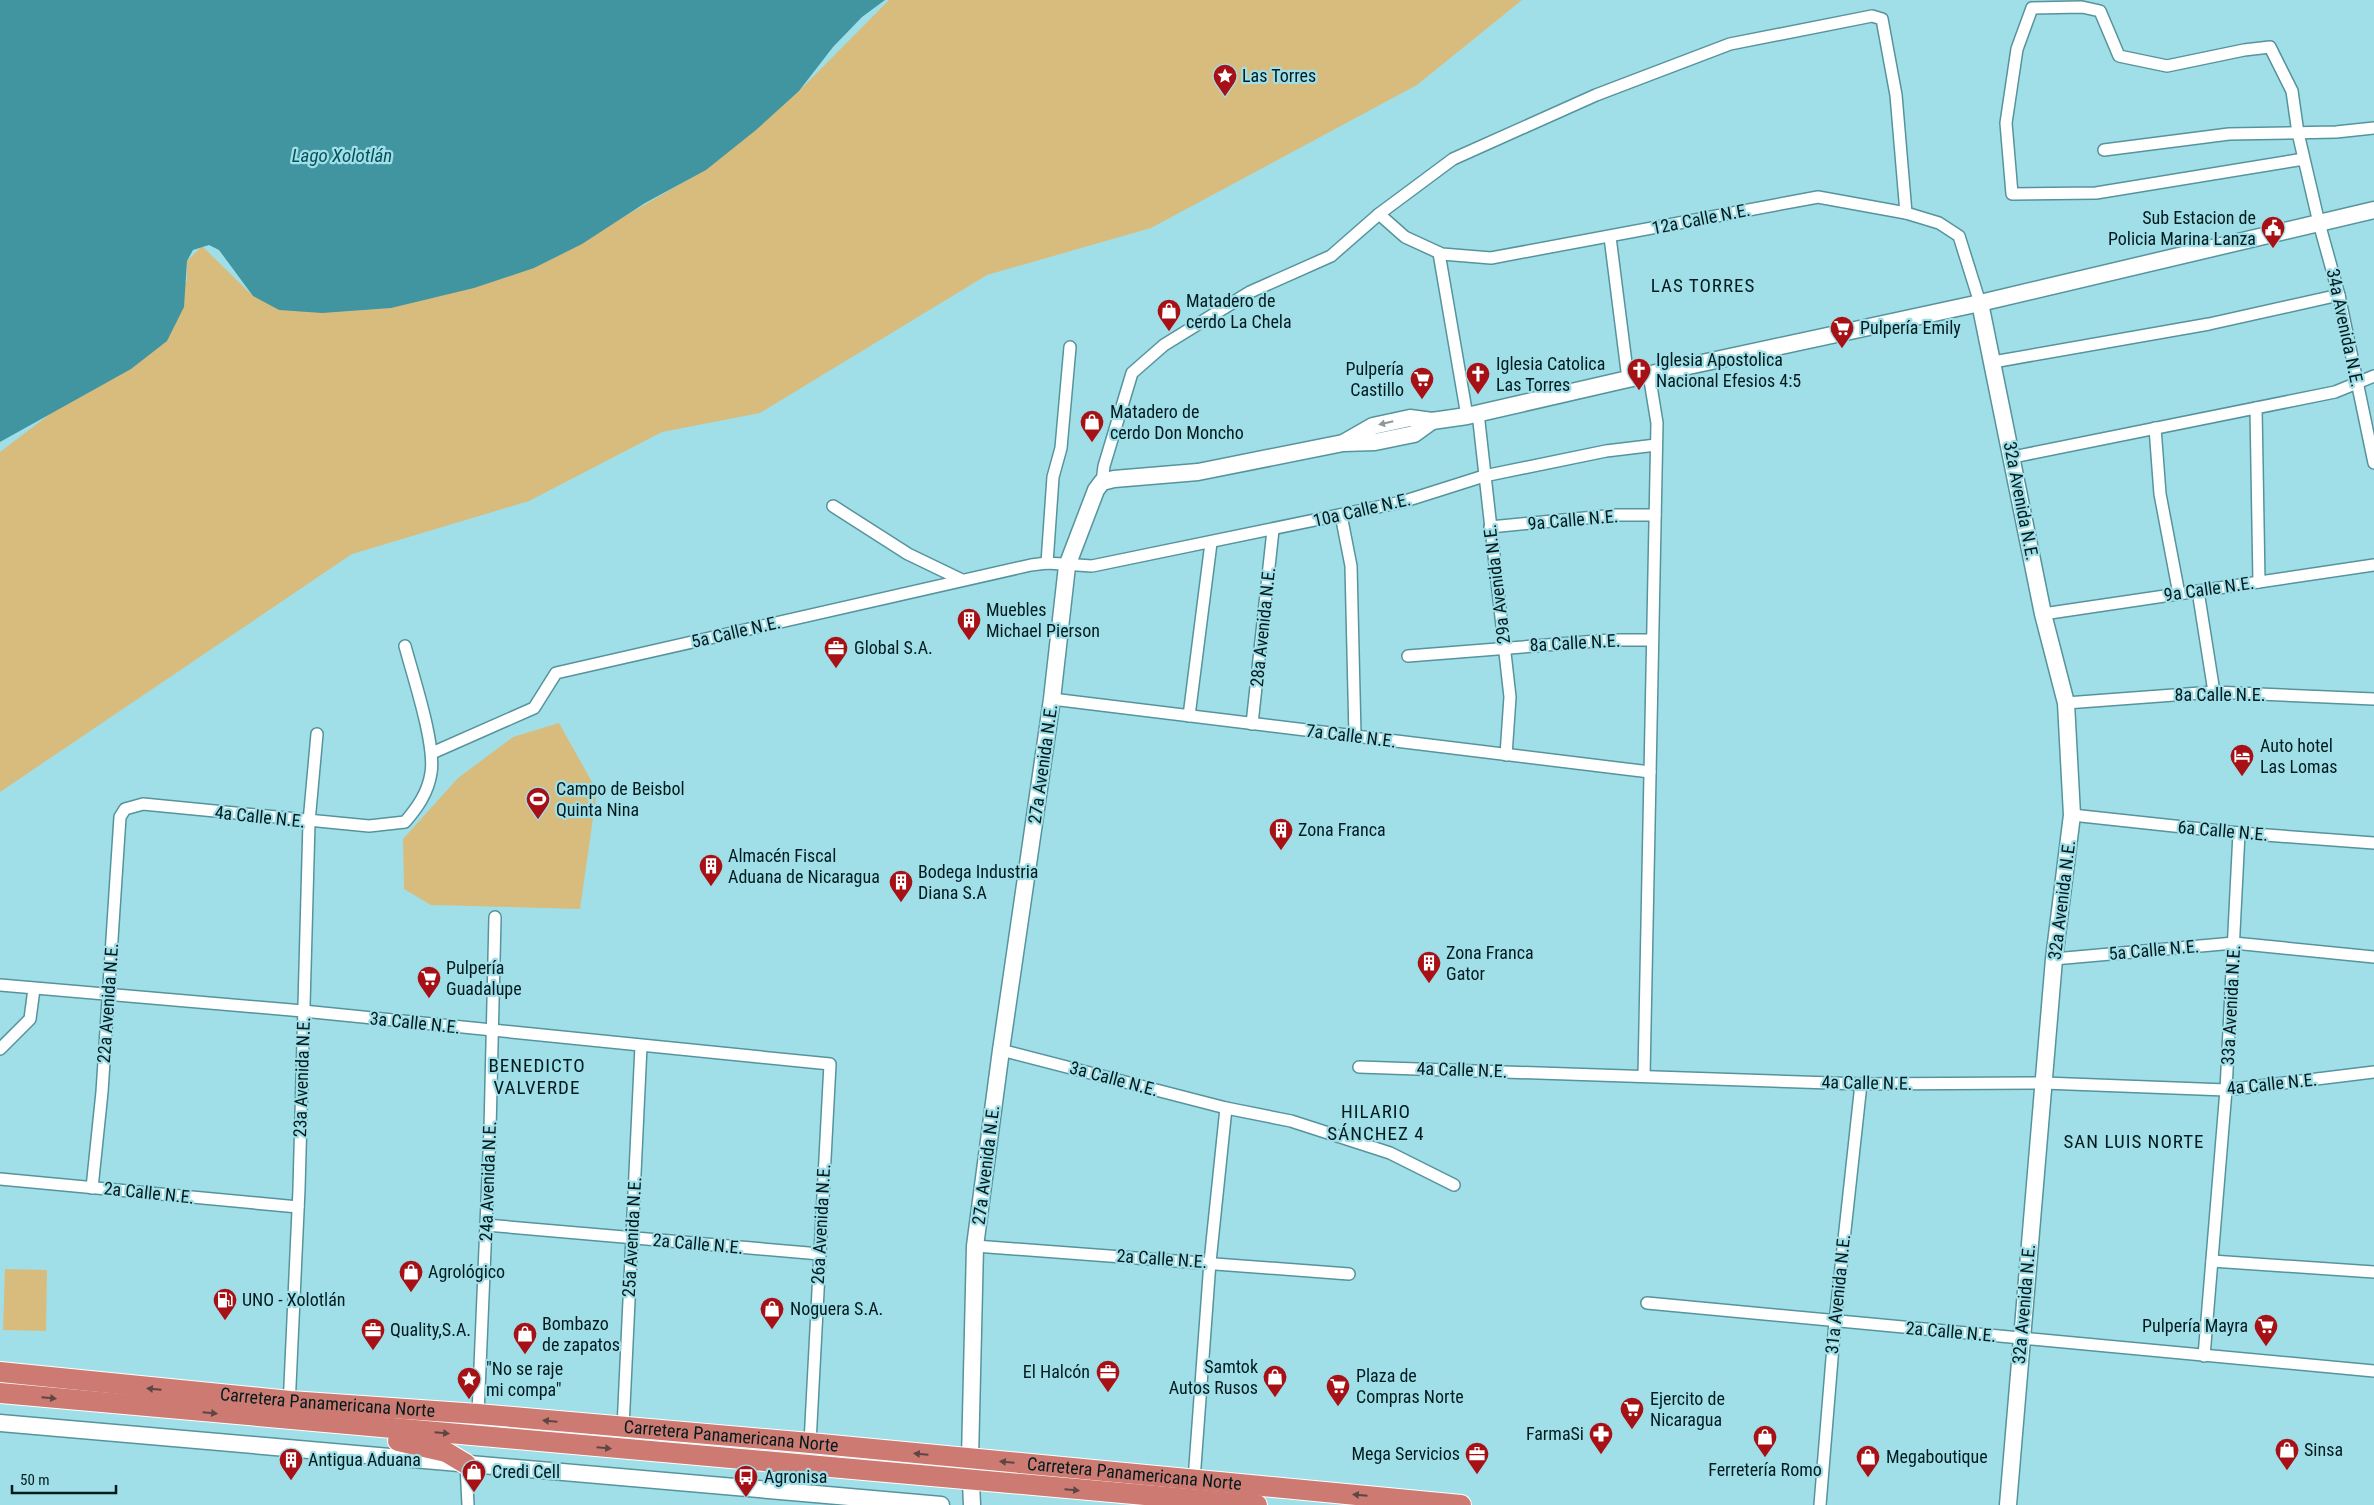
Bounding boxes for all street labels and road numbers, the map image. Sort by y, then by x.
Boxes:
street label: 12a Calle N.E. [1650,199,1752,238]
street label: 34a Avenida N.E. [2323,267,2368,389]
street label: 32a Avenida N.E. [2000,440,2043,562]
street label: 10a Calle N.E. [1311,488,1413,531]
street label: 9a Calle N.E. [1527,505,1619,534]
street label: 29a Avenida N.E. [1479,523,1514,645]
street label: 28a Avenida N.E. [1246,566,1279,688]
street label: 9a Calle N.E. [2162,572,2255,605]
street label: 5a Calle N.E. [689,611,783,652]
street label: 8a Calle N.E. [1529,630,1621,655]
street label: 8a Calle N.E. [2175,684,2265,705]
street label: 27a Avenida N.E. [1024,703,1061,825]
street label: 7a Calle N.E. [1305,720,1397,751]
street label: 4a Calle N.E. [214,801,306,832]
street label: 6a Calle N.E. [2177,816,2269,845]
street label: 32a Avenida N.E. [2044,839,2079,961]
street label: 5a Calle N.E. [2108,935,2200,964]
street label: 22a Avenida N.E. [93,942,122,1064]
street label: 33a Avenida N.E. [2217,944,2244,1066]
street label: 3a Calle N.E. [369,1007,461,1038]
street label: 23a Avenida N.E. [289,1016,314,1138]
street label: 3a Calle N.E. [1068,1057,1161,1100]
street label: 4a Calle N.E. [1416,1057,1508,1082]
street label: 4a Calle N.E. [2226,1068,2318,1099]
street label: 4a Calle N.E. [1821,1071,1913,1094]
street label: 27a Avenida N.E. [968,1104,1003,1226]
street label: 24a Avenida N.E. [475,1120,500,1242]
street label: 26a Avenida N.E. [807,1163,834,1285]
street label: 25a Avenida N.E. [618,1176,645,1298]
street label: 2a Calle N.E. [103,1177,195,1208]
street label: 2a Calle N.E. [652,1229,744,1258]
street label: 31a Avenida N.E. [1821,1233,1854,1355]
street label: 32a Avenida N.E. [2008,1243,2039,1365]
street label: 2a Calle N.E. [1116,1245,1208,1272]
street label: 2a Calle N.E. [1905,1317,1997,1346]
street label: Carretera Panamericana Norte [219,1383,436,1421]
street label: Carretera Panamericana Norte [623,1416,840,1456]
street label: Carretera Panamericana Norte [1026,1453,1243,1494]

